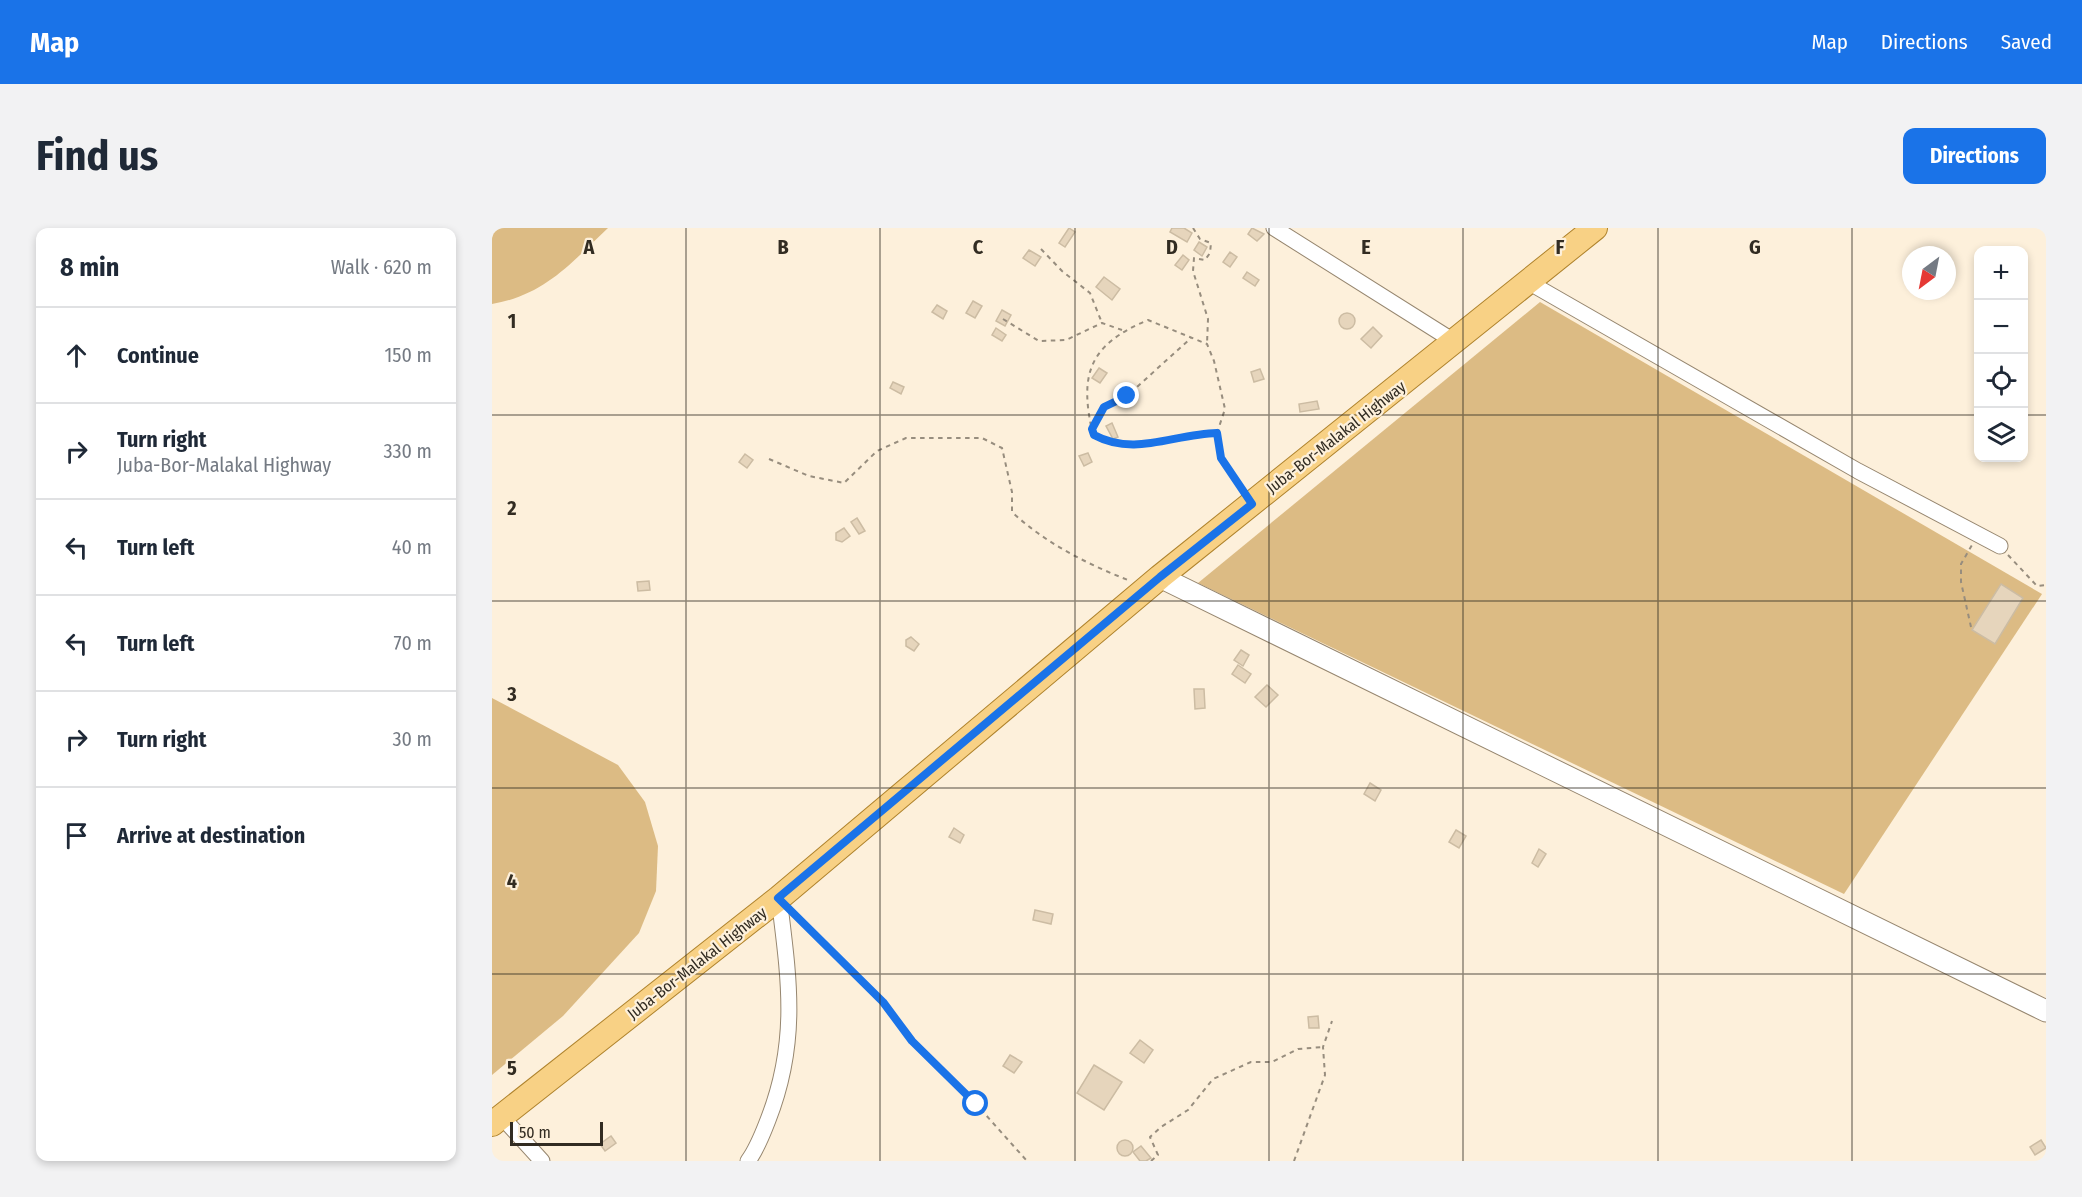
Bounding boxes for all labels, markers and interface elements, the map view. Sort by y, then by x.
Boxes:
text: Map [30,26,79,59]
text: Map [1811,29,1848,55]
text: Directions [1881,29,1968,55]
text: Saved [2001,29,2052,55]
button: Directions [1903,128,2046,184]
text: Find us [36,131,158,181]
text: A [583,235,596,259]
text: B [777,235,789,259]
text: C [973,235,984,259]
text: D [1166,235,1178,259]
text: E [1361,235,1371,259]
text: F [1556,235,1565,259]
text: G [1749,235,1761,259]
north arrow [1902,246,1956,300]
map controls [1974,246,2028,462]
button: + [1974,246,2028,300]
text: 8 min [60,252,119,283]
text: Walk · 620 m [331,255,432,279]
button: − [1974,300,2028,354]
text: 1 [508,309,516,333]
icon: ahead [60,339,93,372]
text: Continue [117,342,199,369]
text: 150 m [385,343,432,367]
button: locate [1974,354,2028,408]
street label: Juba-Bor-Malakal Highway [1263,376,1410,497]
route end [1113,382,1139,408]
button: layers [1974,408,2028,462]
text: Turn right [117,426,206,453]
icon: right [60,435,93,468]
text: 330 m [383,439,432,463]
text: Juba-Bor-Malakal Highway [117,453,331,477]
text: 2 [506,496,517,520]
icon: left [60,531,93,564]
text: Turn left [117,534,195,561]
text: 40 m [392,535,432,559]
icon: left [60,627,93,660]
text: Turn left [117,630,195,657]
text: 70 m [394,631,432,655]
text: 3 [506,682,517,706]
icon: right [60,723,93,756]
text: Turn right [117,726,206,753]
text: 30 m [392,727,432,751]
icon: arrive [60,819,93,852]
text: Arrive at destination [117,822,305,849]
text: 4 [507,869,517,893]
street label: Juba-Bor-Malakal Highway [624,902,771,1023]
text: 5 [507,1056,517,1080]
route start [962,1090,988,1116]
scale bar [510,1119,603,1146]
text: 50 m [519,1123,551,1142]

